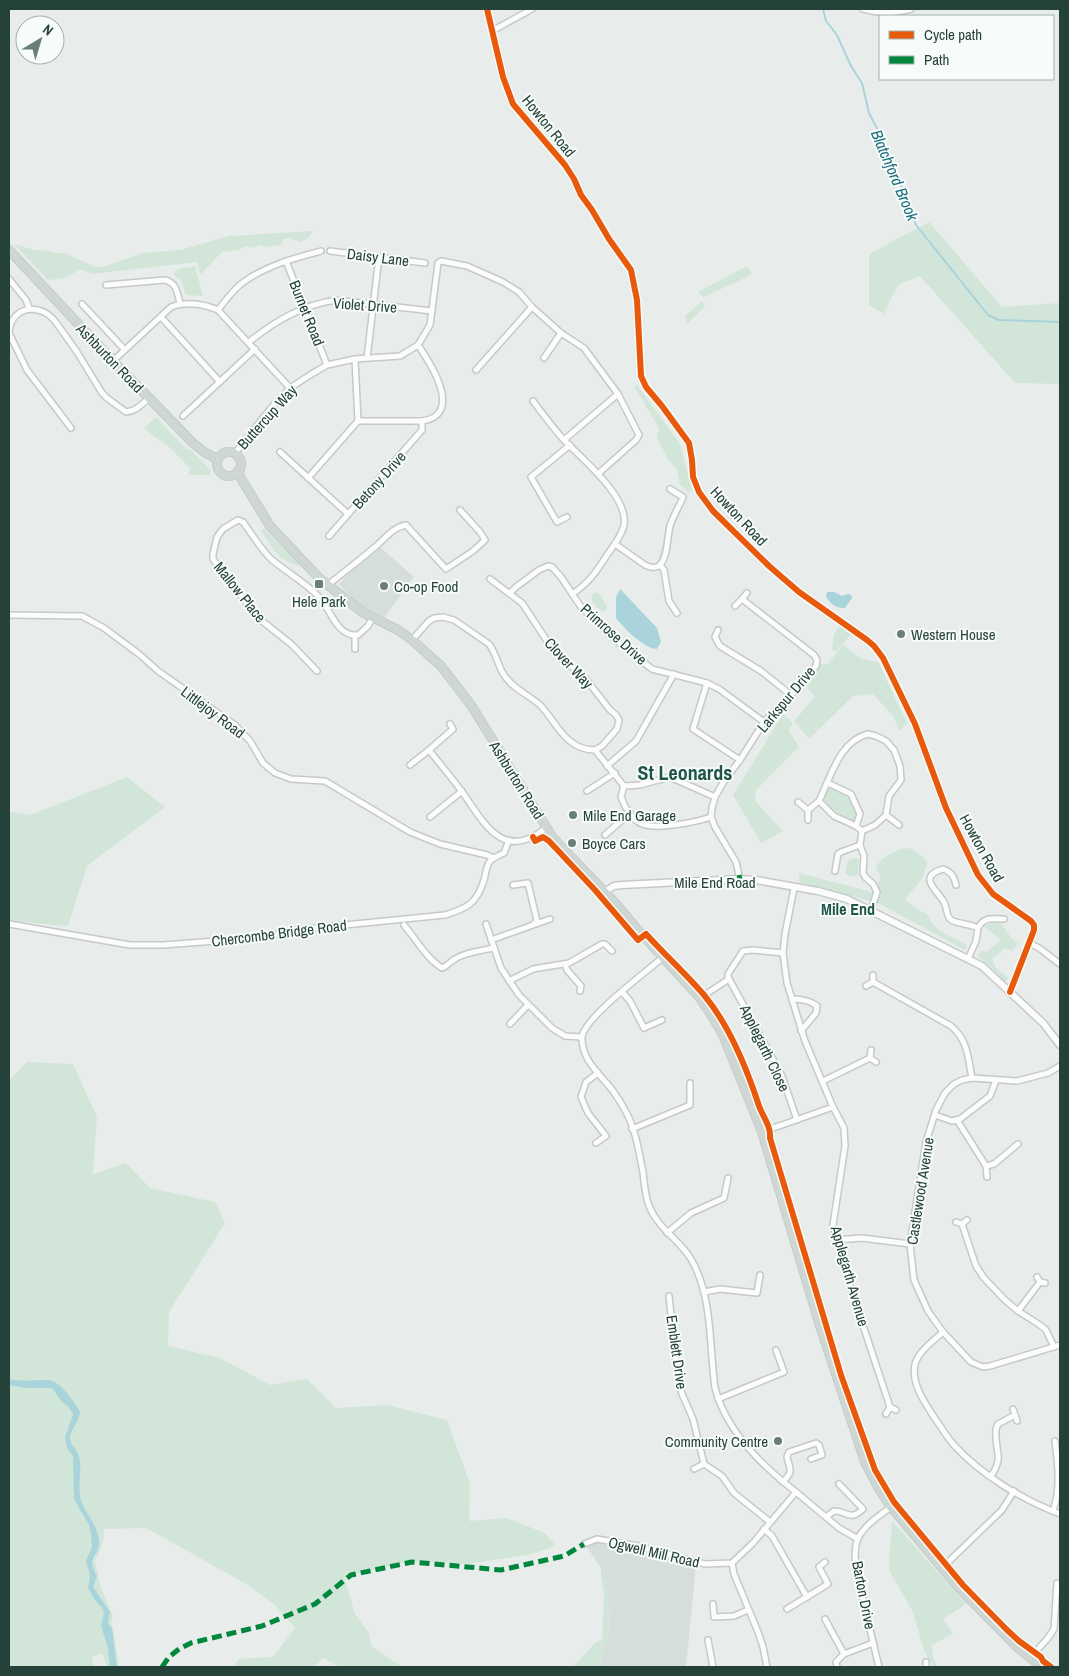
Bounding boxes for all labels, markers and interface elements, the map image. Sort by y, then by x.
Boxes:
north arrow [15,15,65,65]
legend [879,15,1054,80]
text: N [39,20,57,39]
text: Cycle path [924,24,982,45]
text: Path [924,49,949,70]
street label: Howton Road [517,90,581,162]
water label: Blatchford Brook [866,126,924,224]
street label: Daisy Lane [346,243,410,271]
street label: Burnet Road [284,277,330,349]
street label: Violet Drive [332,292,398,318]
street label: Ashburton Road [71,318,148,397]
street label: Buttercup Way [232,380,302,454]
street label: Betony Drive [347,446,411,513]
street label: Howton Road [706,482,772,550]
street label: Mallow Place [209,557,271,627]
place label: Co-op Food [394,576,458,597]
marker: Hele Park [313,578,325,590]
marker: Co-op Food [378,580,390,592]
place label: Hele Park [292,591,347,612]
street label: Primrose Drive [576,599,652,670]
place label: Western House [911,624,996,645]
marker: Western House [895,628,907,640]
street label: Clover Way [540,633,599,694]
street label: Larkspur Drive [752,661,820,737]
street label: Littlejoy Road [177,681,249,743]
street label: Ashburton Road [484,736,549,823]
district label: St Leonards [638,759,732,786]
place label: Mile End Garage [583,805,676,826]
marker: Mile End Garage [567,809,579,821]
street label: Howton Road [955,810,1009,886]
place label: Boyce Cars [582,833,646,854]
marker: Boyce Cars [566,837,578,849]
street label: Mile End Road [674,872,756,893]
district label: Mile End [821,898,875,920]
street label: Chercombe Bridge Road [210,914,348,952]
street label: Applegarth Close [734,1000,795,1095]
street label: Castlewood Avenue [901,1136,939,1246]
street label: Applegarth Avenue [825,1222,874,1329]
street label: Emblett Drive [661,1314,693,1391]
place label: Community Centre [665,1431,768,1452]
marker: Community Centre [772,1435,784,1447]
street label: Ogwell Mill Road [606,1531,702,1573]
street label: Barton Drive [847,1559,881,1631]

